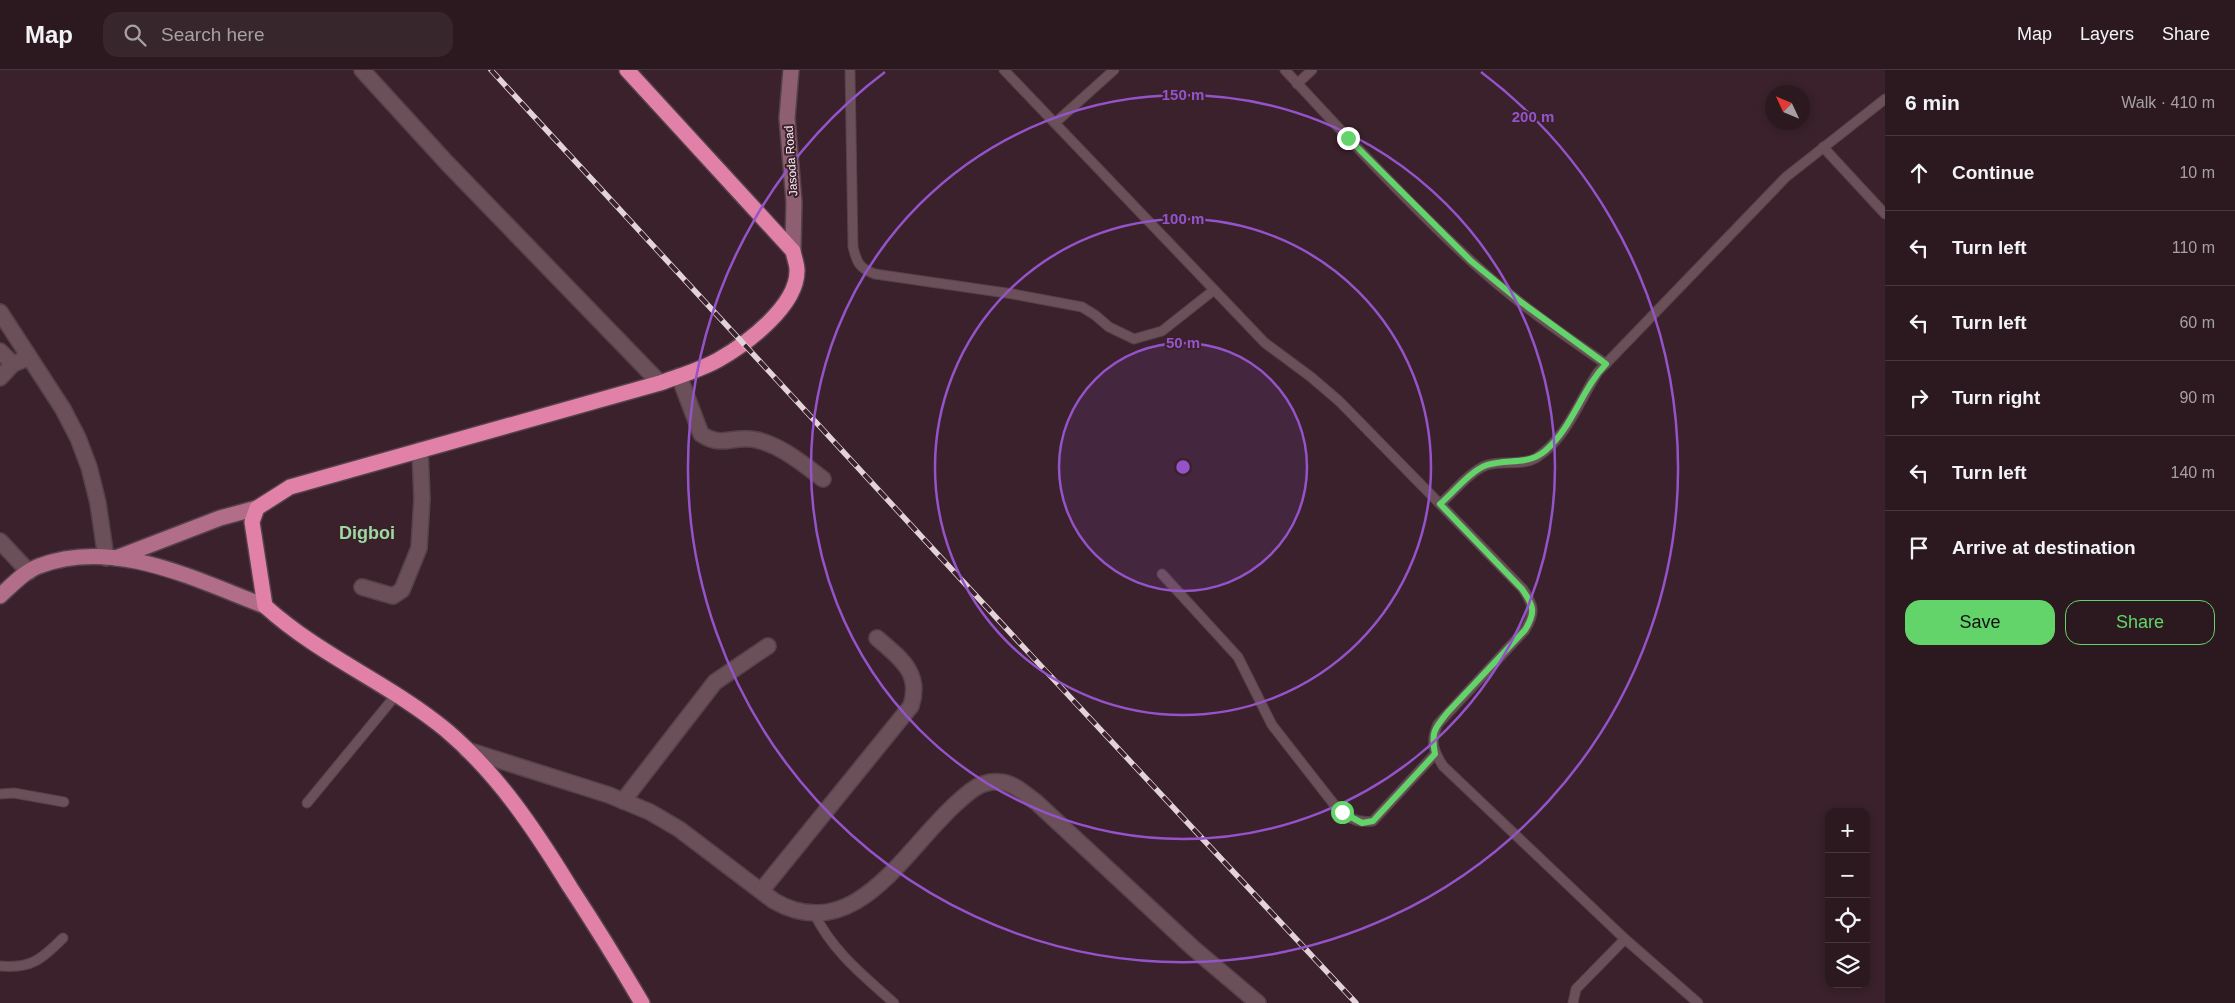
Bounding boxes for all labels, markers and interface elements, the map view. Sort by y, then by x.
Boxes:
search box [103,12,453,57]
text: Map [25,21,73,48]
icon: search [121,21,149,49]
text: Search here [161,24,265,45]
text: Map [2017,24,2052,44]
text: Layers [2080,24,2134,44]
text: Share [2162,24,2210,44]
north arrow [1765,85,1810,130]
text: 150 m [1162,86,1204,103]
text: 6 min [1905,91,1960,114]
text: Walk · 410 m [2121,94,2215,111]
text: 200 m [1512,108,1554,125]
street label: Jasoda Road [782,125,800,197]
route end [1337,127,1360,150]
icon: ahead [1905,159,1933,187]
text: Continue [1952,162,2034,183]
text: 10 m [2179,164,2215,181]
text: 100 m [1162,210,1204,227]
icon: left [1905,234,1933,262]
text: Turn left [1952,237,2027,258]
text: 110 m [2172,239,2215,256]
icon: left [1905,309,1933,337]
text: Turn left [1952,312,2027,333]
text: 60 m [2179,314,2215,331]
text: 50 m [1166,334,1200,351]
icon: right [1905,384,1933,412]
text: Turn right [1952,387,2040,408]
text: 90 m [2179,389,2215,406]
centre of rings [1174,458,1192,476]
icon: left [1905,459,1933,487]
text: Turn left [1952,462,2027,483]
text: 140 m [2171,464,2215,481]
district label: Digboi [339,523,395,543]
icon: arrive [1905,534,1933,562]
text: Arrive at destination [1952,537,2136,558]
button: Save [1905,600,2055,645]
button: Share [2065,600,2215,645]
route start [1331,801,1354,824]
map controls [1825,808,1870,988]
button: + [1825,808,1870,853]
button: − [1825,853,1870,898]
button: locate [1825,898,1870,943]
button: layers [1825,943,1870,988]

